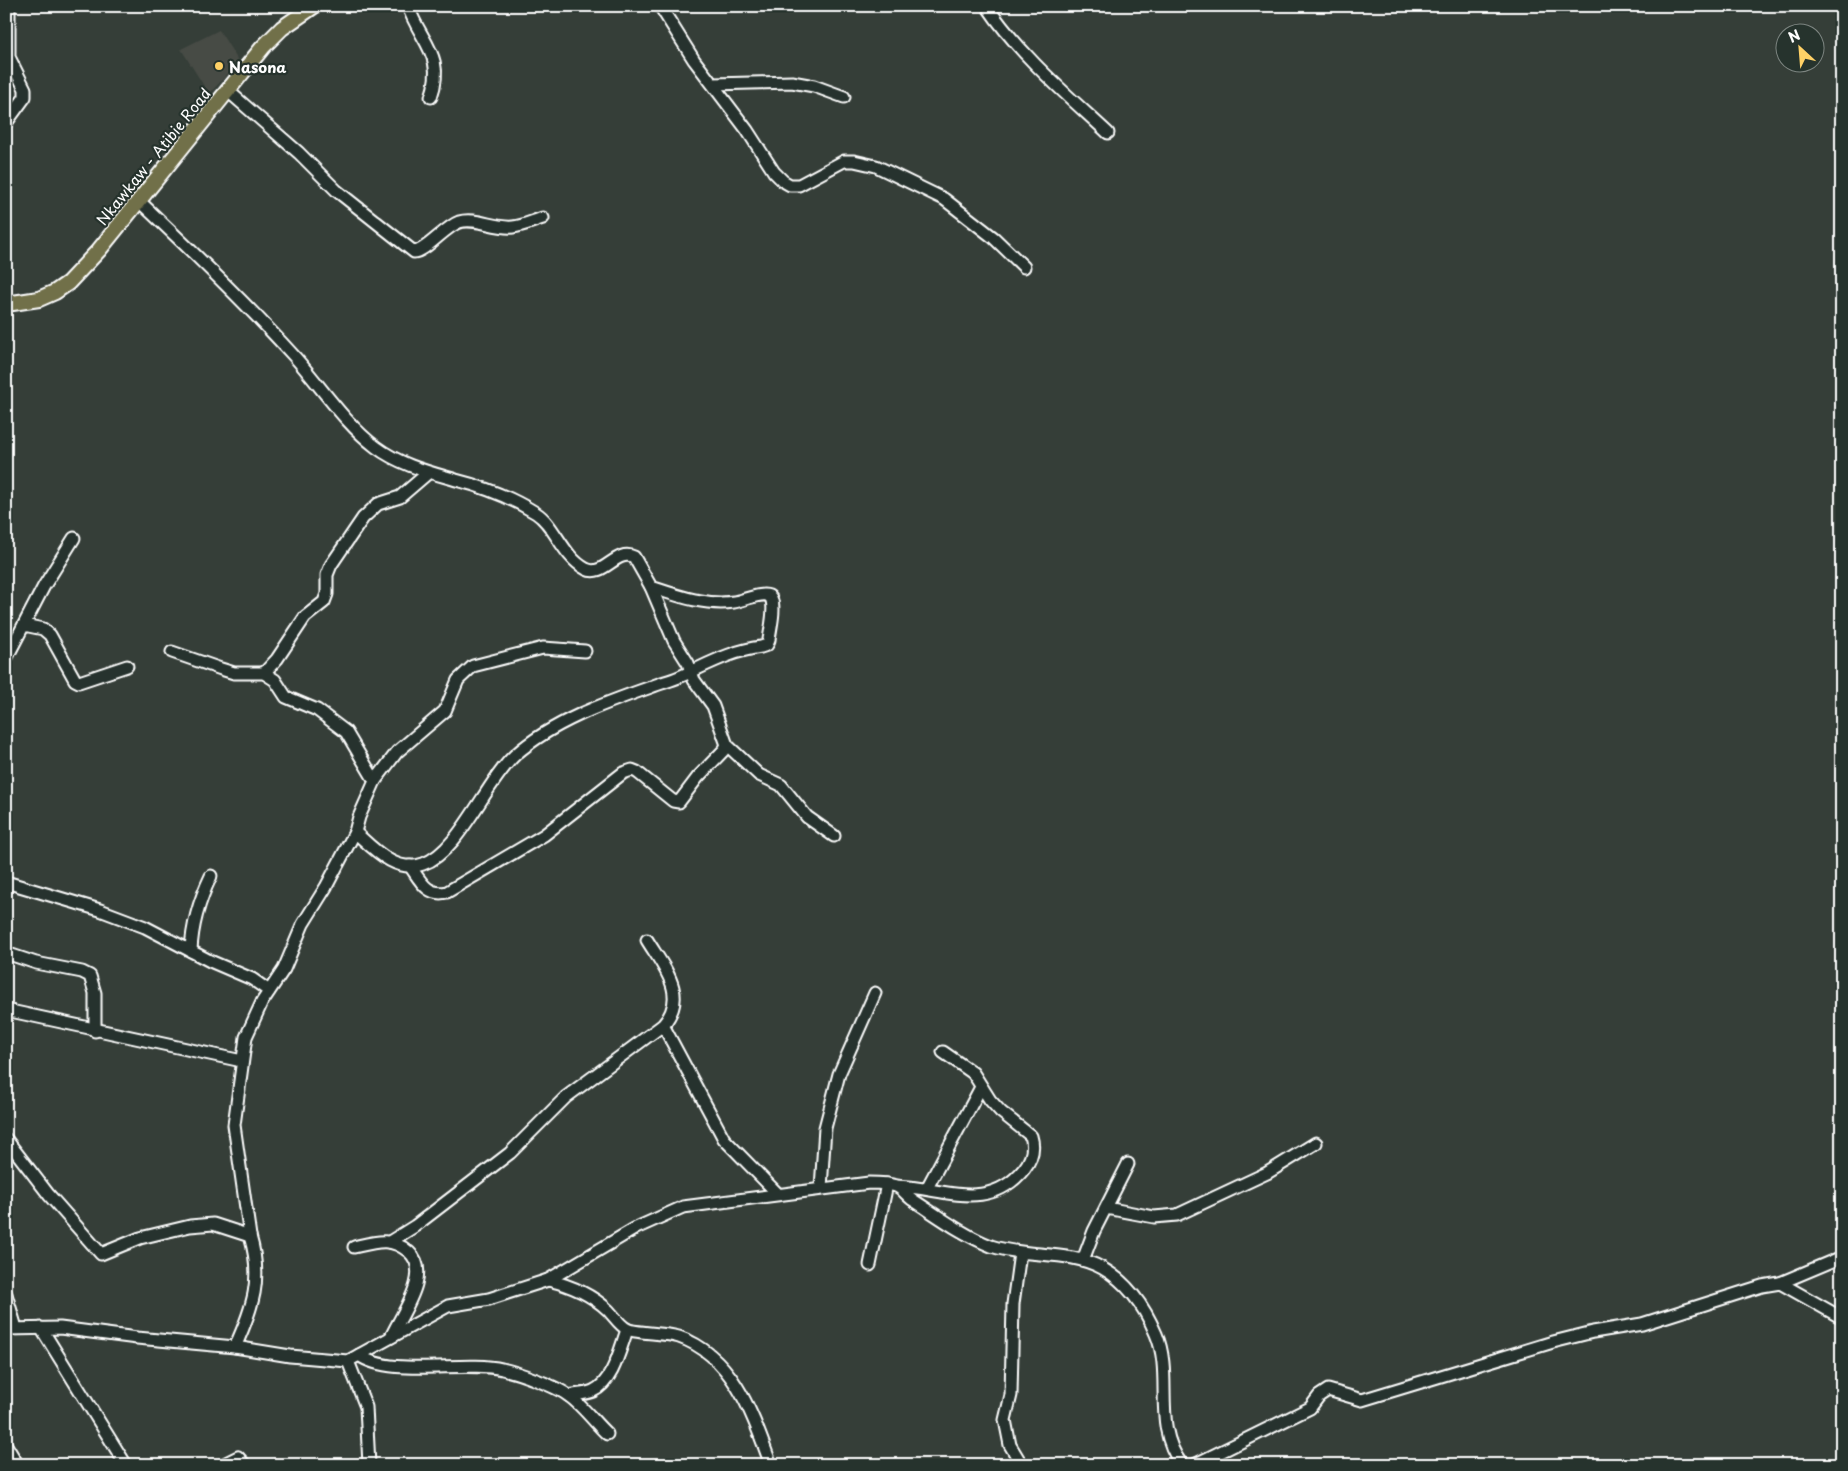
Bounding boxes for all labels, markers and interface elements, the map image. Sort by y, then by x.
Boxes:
north arrow [1776,22,1826,72]
text: N [1784,24,1804,48]
place label: Nasona [229,55,287,78]
marker: Nasona [213,60,225,72]
street label: Nkawkaw - Atibie Road [90,82,216,230]

